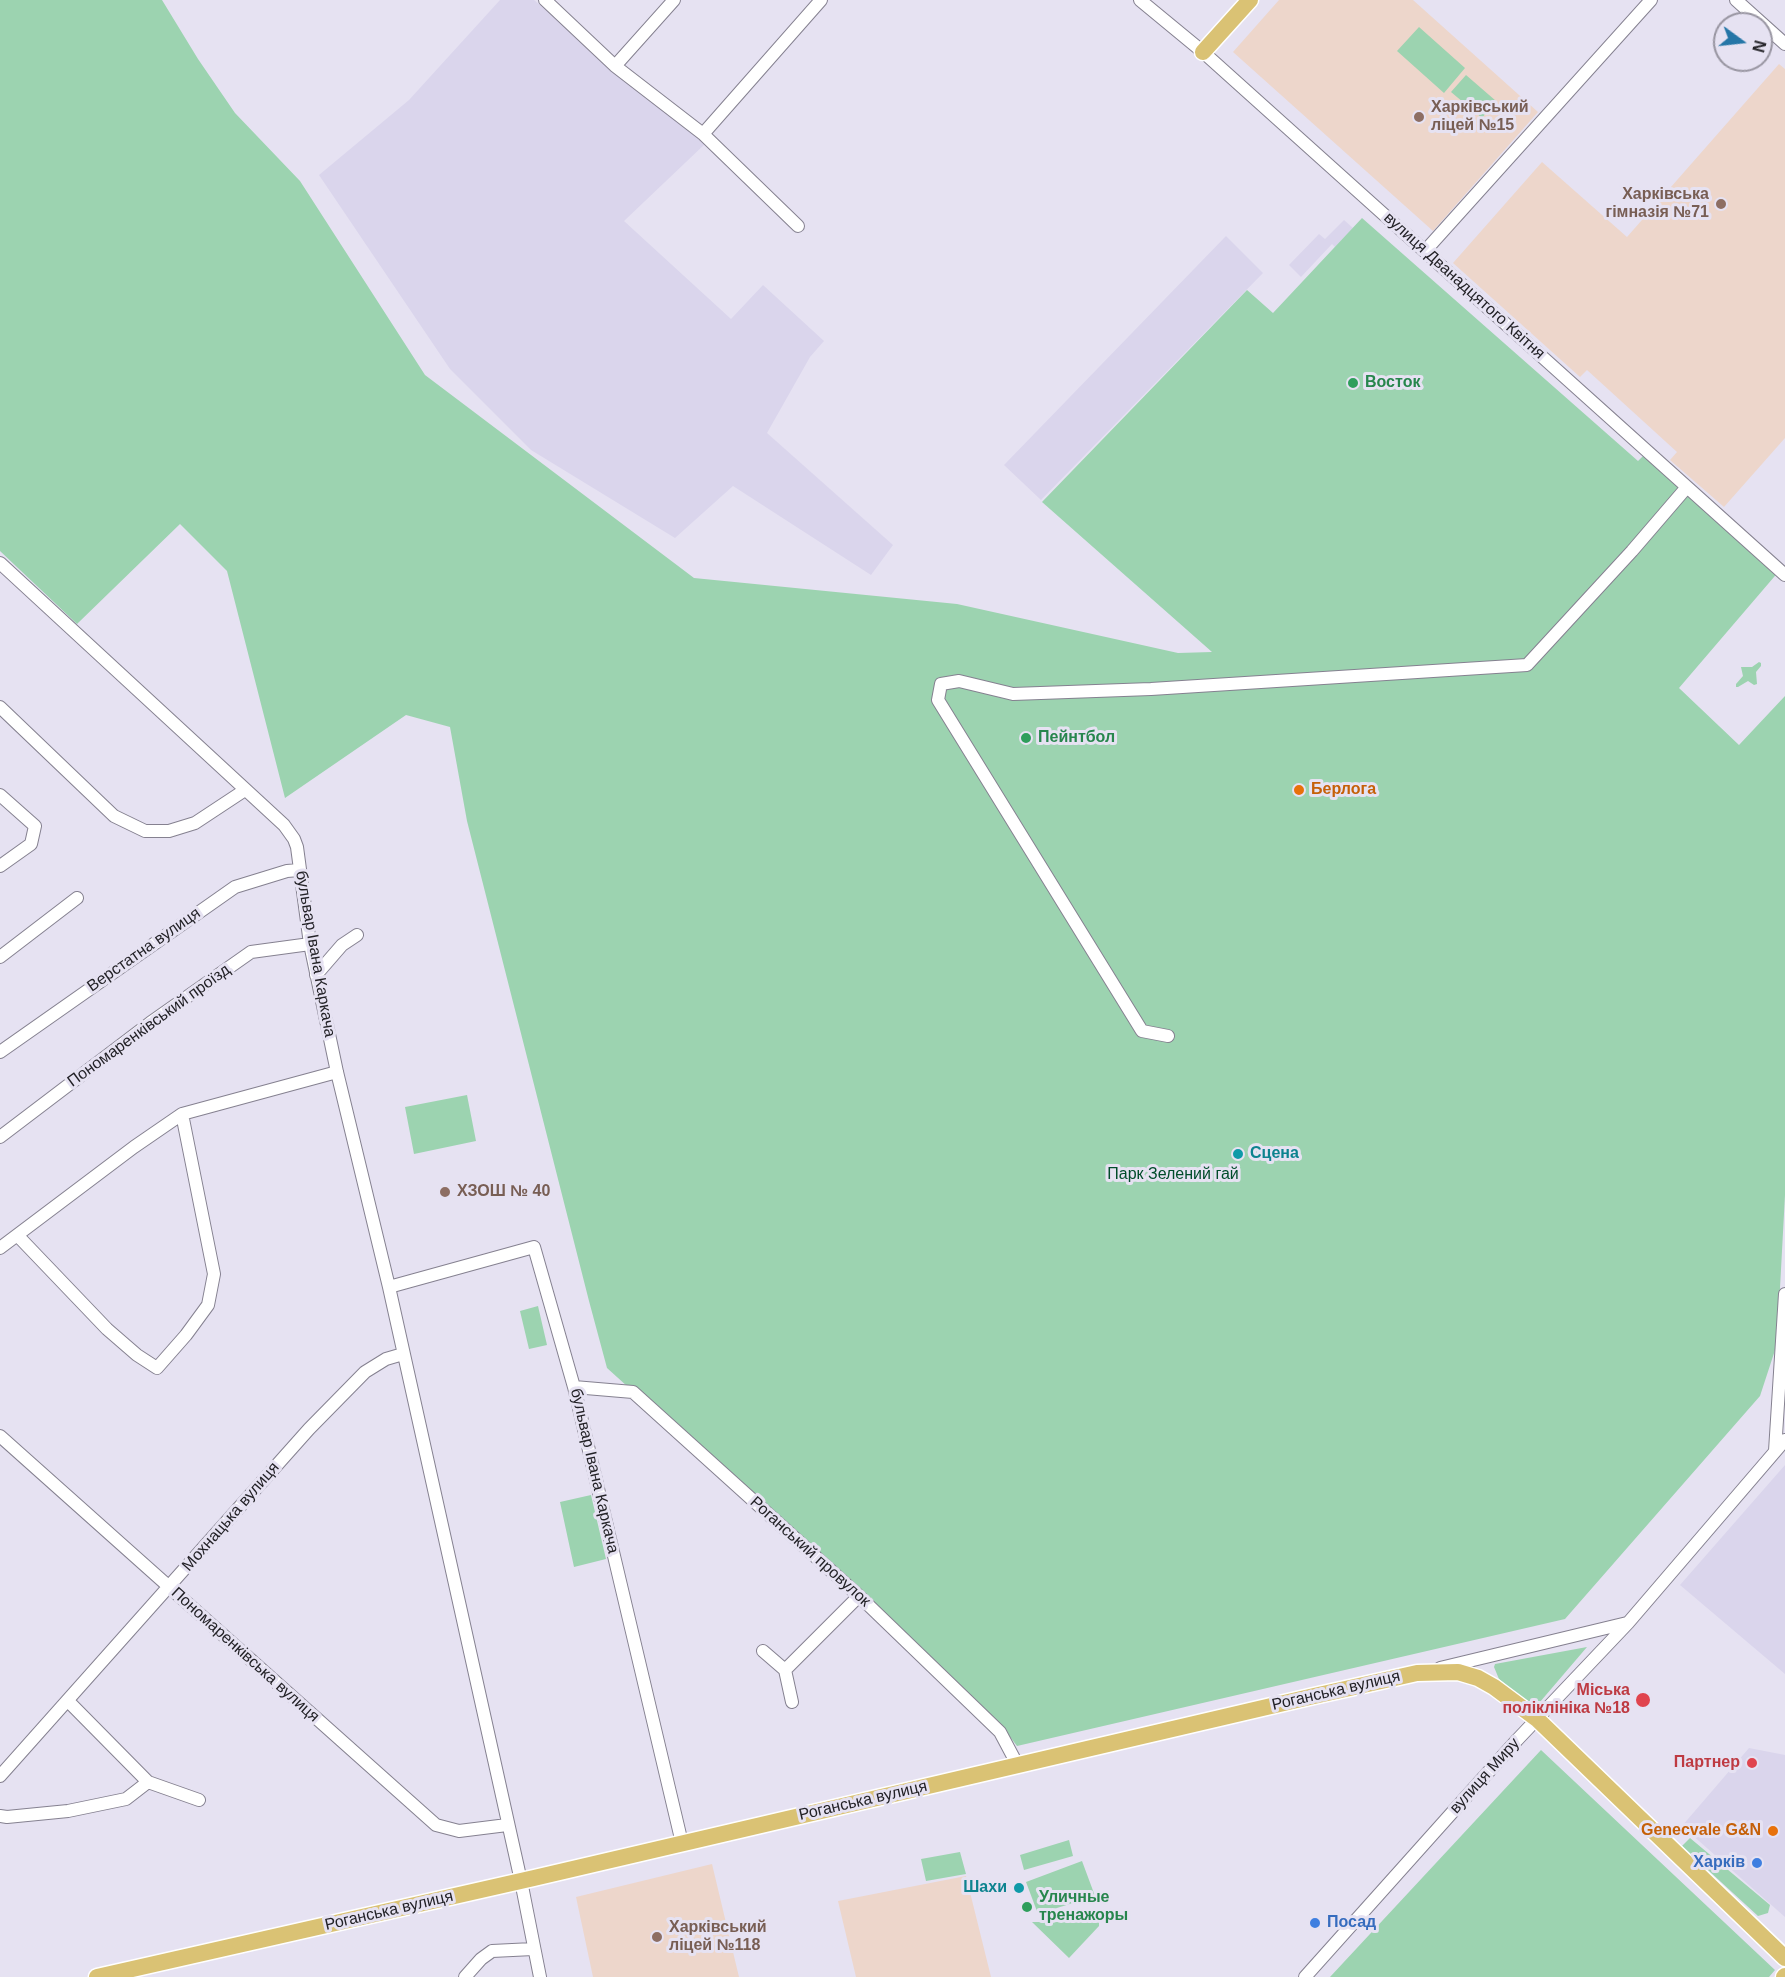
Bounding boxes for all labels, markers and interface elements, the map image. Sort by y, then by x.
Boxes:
north arrow [1713,12,1773,72]
text: N [1749,38,1769,54]
place label: Харківський ліцей №15 [1431,98,1529,136]
marker: Харківський ліцей №15 [1412,110,1426,124]
place label: Харківська гімназія №71 [1605,185,1709,223]
marker: Харківська гімназія №71 [1714,197,1728,211]
street label: вулиця Дванадцятого Квітня [1379,208,1549,364]
place label: Восток [1365,373,1420,393]
marker: Восток [1346,376,1360,390]
place label: Пейнтбол [1038,728,1115,748]
marker: Пейнтбол [1019,731,1033,745]
place label: Берлога [1311,780,1376,800]
marker: Берлога [1292,783,1306,797]
street label: бульвар Івана Каркача [291,869,339,1039]
street label: Верстатна вулиця [84,904,204,996]
street label: Пономаренківський проїзд [64,961,234,1091]
place label: Сцена [1250,1144,1299,1164]
marker: Сцена [1231,1147,1245,1161]
park label: Парк Зелений гай [1107,1165,1239,1185]
place label: ХЗОШ № 40 [457,1182,550,1202]
marker: ХЗОШ № 40 [438,1185,452,1199]
street label: бульвар Івана Каркача [566,1387,622,1555]
street label: Мохнацька вулиця [178,1459,284,1575]
street label: Роганський провулок [746,1493,874,1611]
street label: Пономаренківська вулиця [167,1583,323,1727]
street label: Роганська вулиця [1270,1667,1402,1715]
place label: Міська поліклініка №18 [1502,1681,1630,1719]
marker: Міська поліклініка №18 [1634,1691,1652,1709]
street label: вулиця Миру [1446,1734,1524,1818]
place label: Партнер [1674,1753,1740,1773]
marker: Партнер [1745,1756,1759,1770]
street label: Роганська вулиця [797,1777,929,1825]
place label: Genecvale G&N [1641,1821,1761,1841]
marker: Genecvale G&N [1766,1824,1780,1838]
place label: Харків [1693,1853,1745,1873]
marker: Харків [1750,1856,1764,1870]
place label: Шахи [963,1878,1007,1898]
marker: Шахи [1012,1881,1026,1895]
street label: Роганська вулиця [323,1887,455,1935]
place label: Уличные тренажоры [1039,1888,1128,1926]
marker: Уличные тренажоры [1020,1900,1034,1914]
place label: Посад [1327,1913,1376,1933]
marker: Посад [1308,1916,1322,1930]
place label: Харківський ліцей №118 [669,1918,767,1956]
marker: Харківський ліцей №118 [650,1930,664,1944]

